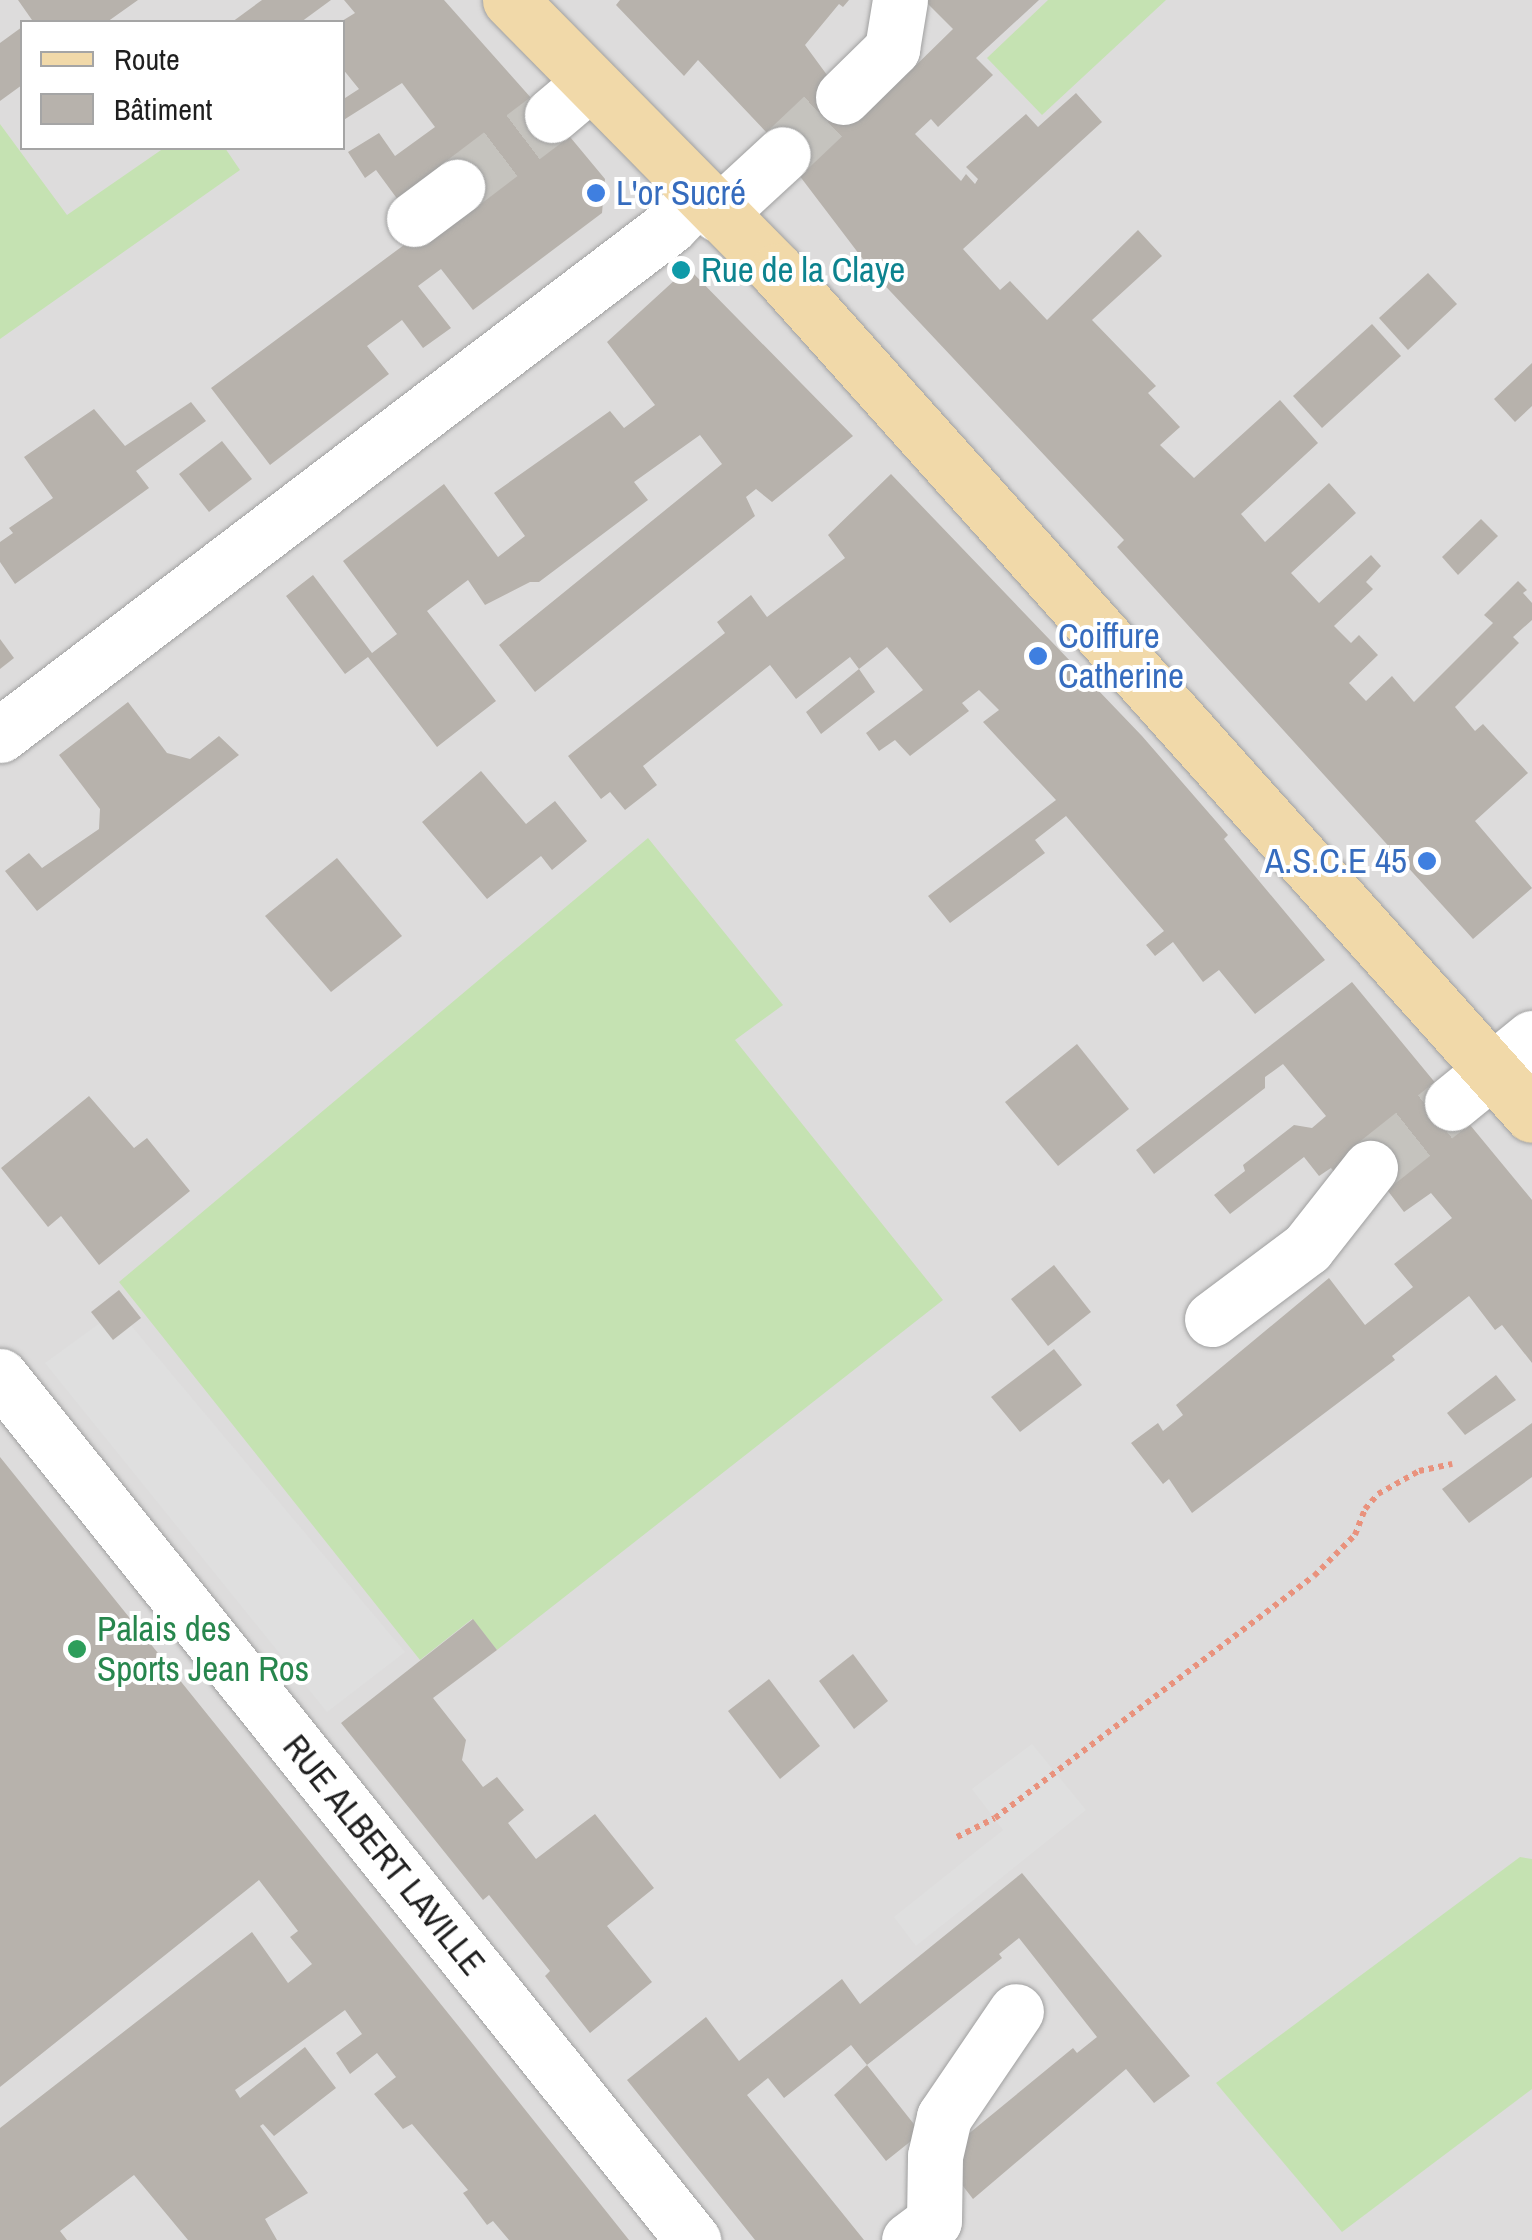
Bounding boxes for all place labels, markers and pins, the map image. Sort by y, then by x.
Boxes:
place label: L'or Sucré [616,172,746,214]
marker: L'or Sucré [585,182,607,204]
place label: Rue de la Claye [701,249,905,291]
marker: Rue de la Claye [670,259,692,281]
place label: Coiffure Catherine [1058,615,1184,697]
marker: Coiffure Catherine [1027,645,1049,667]
place label: A.S.C.E 45 [1265,840,1407,882]
marker: A.S.C.E 45 [1416,850,1438,872]
place label: Palais des Sports Jean Ros [97,1608,309,1690]
marker: Palais des Sports Jean Ros [66,1638,88,1660]

